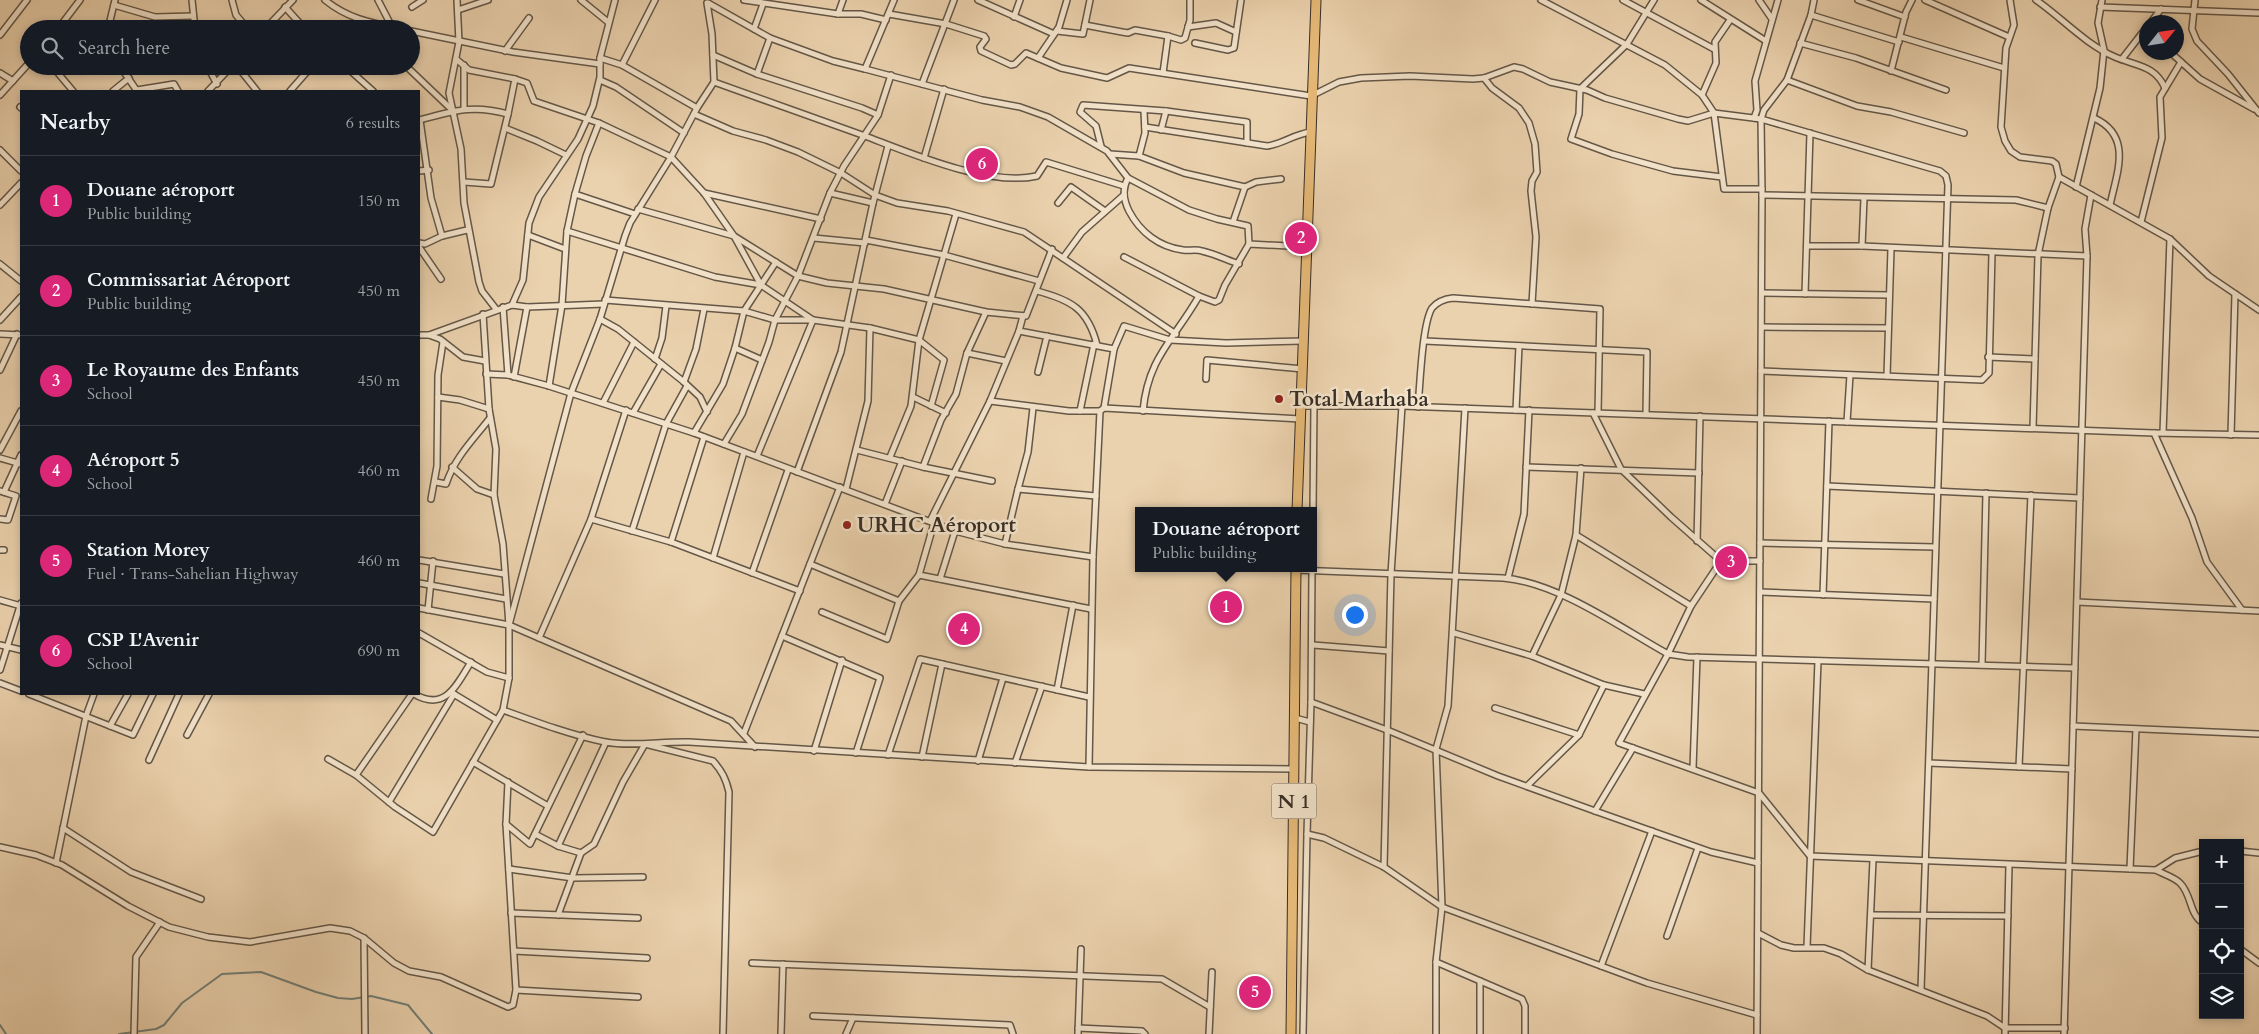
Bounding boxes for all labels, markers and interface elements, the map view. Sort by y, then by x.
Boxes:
north arrow [2139,15,2184,60]
search box [20,20,420,75]
icon: search [38,34,66,62]
text: Search here [78,35,170,61]
text: Nearby [40,108,111,137]
text: 6 results [346,112,400,134]
pin: 6 [966,145,998,183]
text: Douane aéroport [87,177,235,203]
text: 1 [52,190,60,212]
text: 150 m [358,190,400,212]
text: Public building [87,203,191,225]
pin: 2 [1285,219,1317,257]
text: Commissariat Aéroport [87,267,290,293]
text: 2 [52,280,60,302]
text: 450 m [358,280,400,302]
text: Public building [87,293,191,315]
text: Le Royaume des Enfants [87,357,299,383]
text: 3 [52,370,60,392]
text: 450 m [358,370,400,392]
text: School [87,383,132,405]
place label: Total Marhaba [1289,385,1429,414]
marker: Total Marhaba [1273,393,1285,405]
text: Aéroport 5 [87,447,180,473]
text: 4 [52,460,60,482]
text: 460 m [358,460,400,482]
text: School [87,473,132,495]
popup [1135,507,1317,572]
place label: URHC Aéroport [857,511,1017,540]
text: Douane aéroport [1152,516,1300,542]
marker: URHC Aéroport [841,519,853,531]
text: Station Morey [87,537,210,563]
text: Public building [1152,542,1256,564]
pin: 3 [1715,543,1747,581]
text: 5 [52,550,60,572]
text: 460 m [358,550,400,572]
text: Fuel · Trans-Sahelian Highway [87,563,299,585]
pin: 1 [1210,588,1242,626]
your location [1342,602,1368,628]
pin: 4 [948,610,980,648]
text: CSP L'Avenir [87,627,199,653]
text: 6 [52,640,60,662]
text: 690 m [358,640,400,662]
text: School [87,653,132,675]
road number: N 1 [1272,784,1316,818]
map controls [2199,839,2244,1019]
button: + [2199,839,2244,884]
button: − [2199,884,2244,929]
button: locate [2199,929,2244,974]
pin: 5 [1239,973,1271,1011]
button: layers [2199,974,2244,1019]

